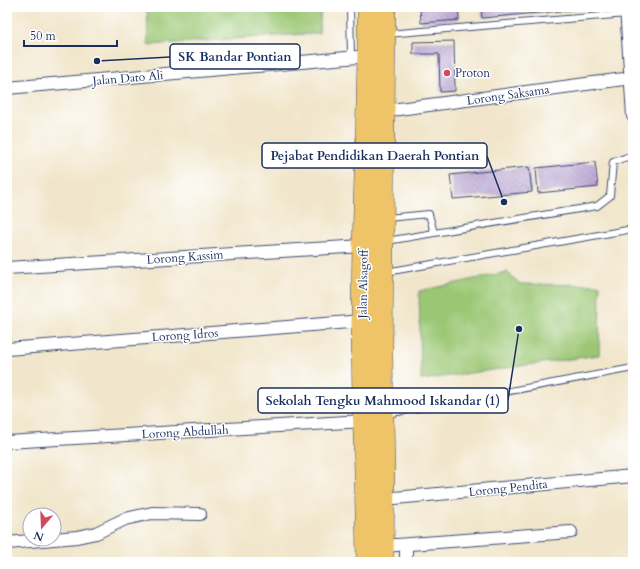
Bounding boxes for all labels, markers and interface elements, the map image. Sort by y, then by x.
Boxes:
scale bar [24,22,117,48]
text: 50 m [30,28,57,44]
callout: SK Bandar Pontian [170,44,300,69]
text: SK Bandar Pontian [178,48,292,66]
place label: Proton [455,65,490,81]
street label: Jalan Dato Ali [90,67,165,89]
marker: Proton [442,68,452,78]
street label: Lorong Saksama [466,81,551,109]
callout: Pejabat Pendidikan Daerah Pontian [262,143,487,168]
text: Pejabat Pendidikan Daerah Pontian [271,147,480,165]
street label: Lorong Kassim [146,246,225,268]
street label: Jalan Alsagoff [354,248,372,321]
street label: Lorong Idros [151,325,219,345]
callout: Sekolah Tengku Mahmood Iskandar (1) [258,388,508,413]
text: Sekolah Tengku Mahmood Iskandar (1) [266,392,500,410]
street label: Lorong Abdullah [141,422,229,442]
street label: Lorong Pendita [468,476,549,500]
north arrow [22,507,62,547]
text: N [32,527,46,545]

